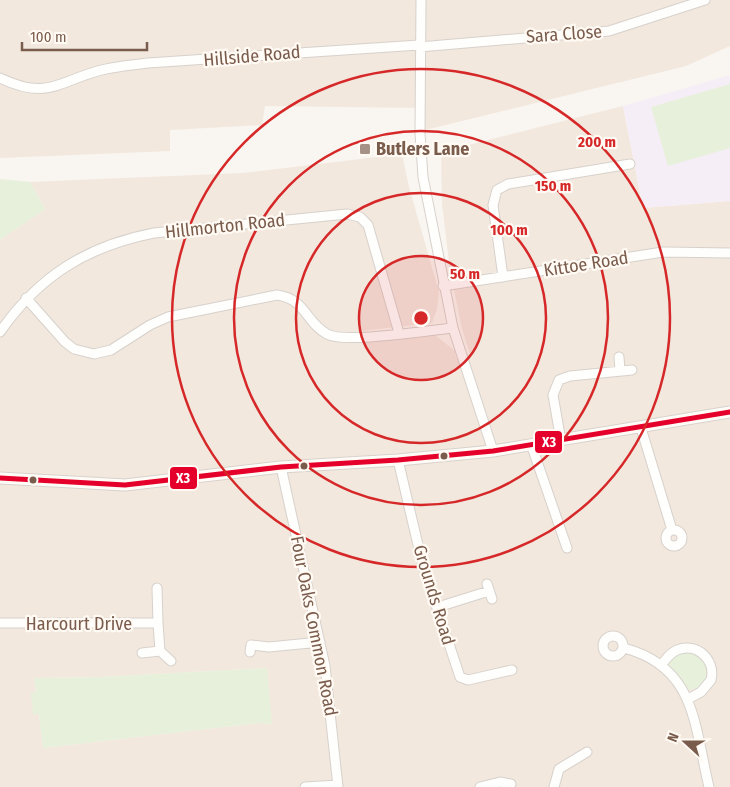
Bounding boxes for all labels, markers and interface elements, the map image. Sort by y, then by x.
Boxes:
scale bar [22,20,148,52]
street label: Sara Close [525,20,603,48]
text: 100 m [30,28,67,46]
street label: Hillside Road [203,41,301,71]
text: 200 m [577,133,616,151]
place label: Butlers Lane [376,138,469,160]
marker: Butlers Lane [358,142,372,156]
text: 150 m [535,177,571,195]
street label: Hillmorton Road [164,209,286,243]
text: 100 m [490,221,528,239]
street label: Kittoe Road [542,246,630,282]
text: 50 m [450,265,480,283]
centre of rings [412,309,430,327]
line badge: X3 [534,430,563,454]
text: X3 [541,434,556,451]
unlabelled marker [439,451,449,461]
unlabelled marker [299,461,309,471]
line badge: X3 [169,466,198,490]
text: X3 [175,470,190,487]
unlabelled marker [28,475,38,485]
street label: Four Oaks Common Road [286,534,342,718]
street label: Grounds Road [408,542,460,648]
street label: Harcourt Drive [26,613,132,635]
north arrow [660,717,710,767]
text: N [664,731,683,744]

